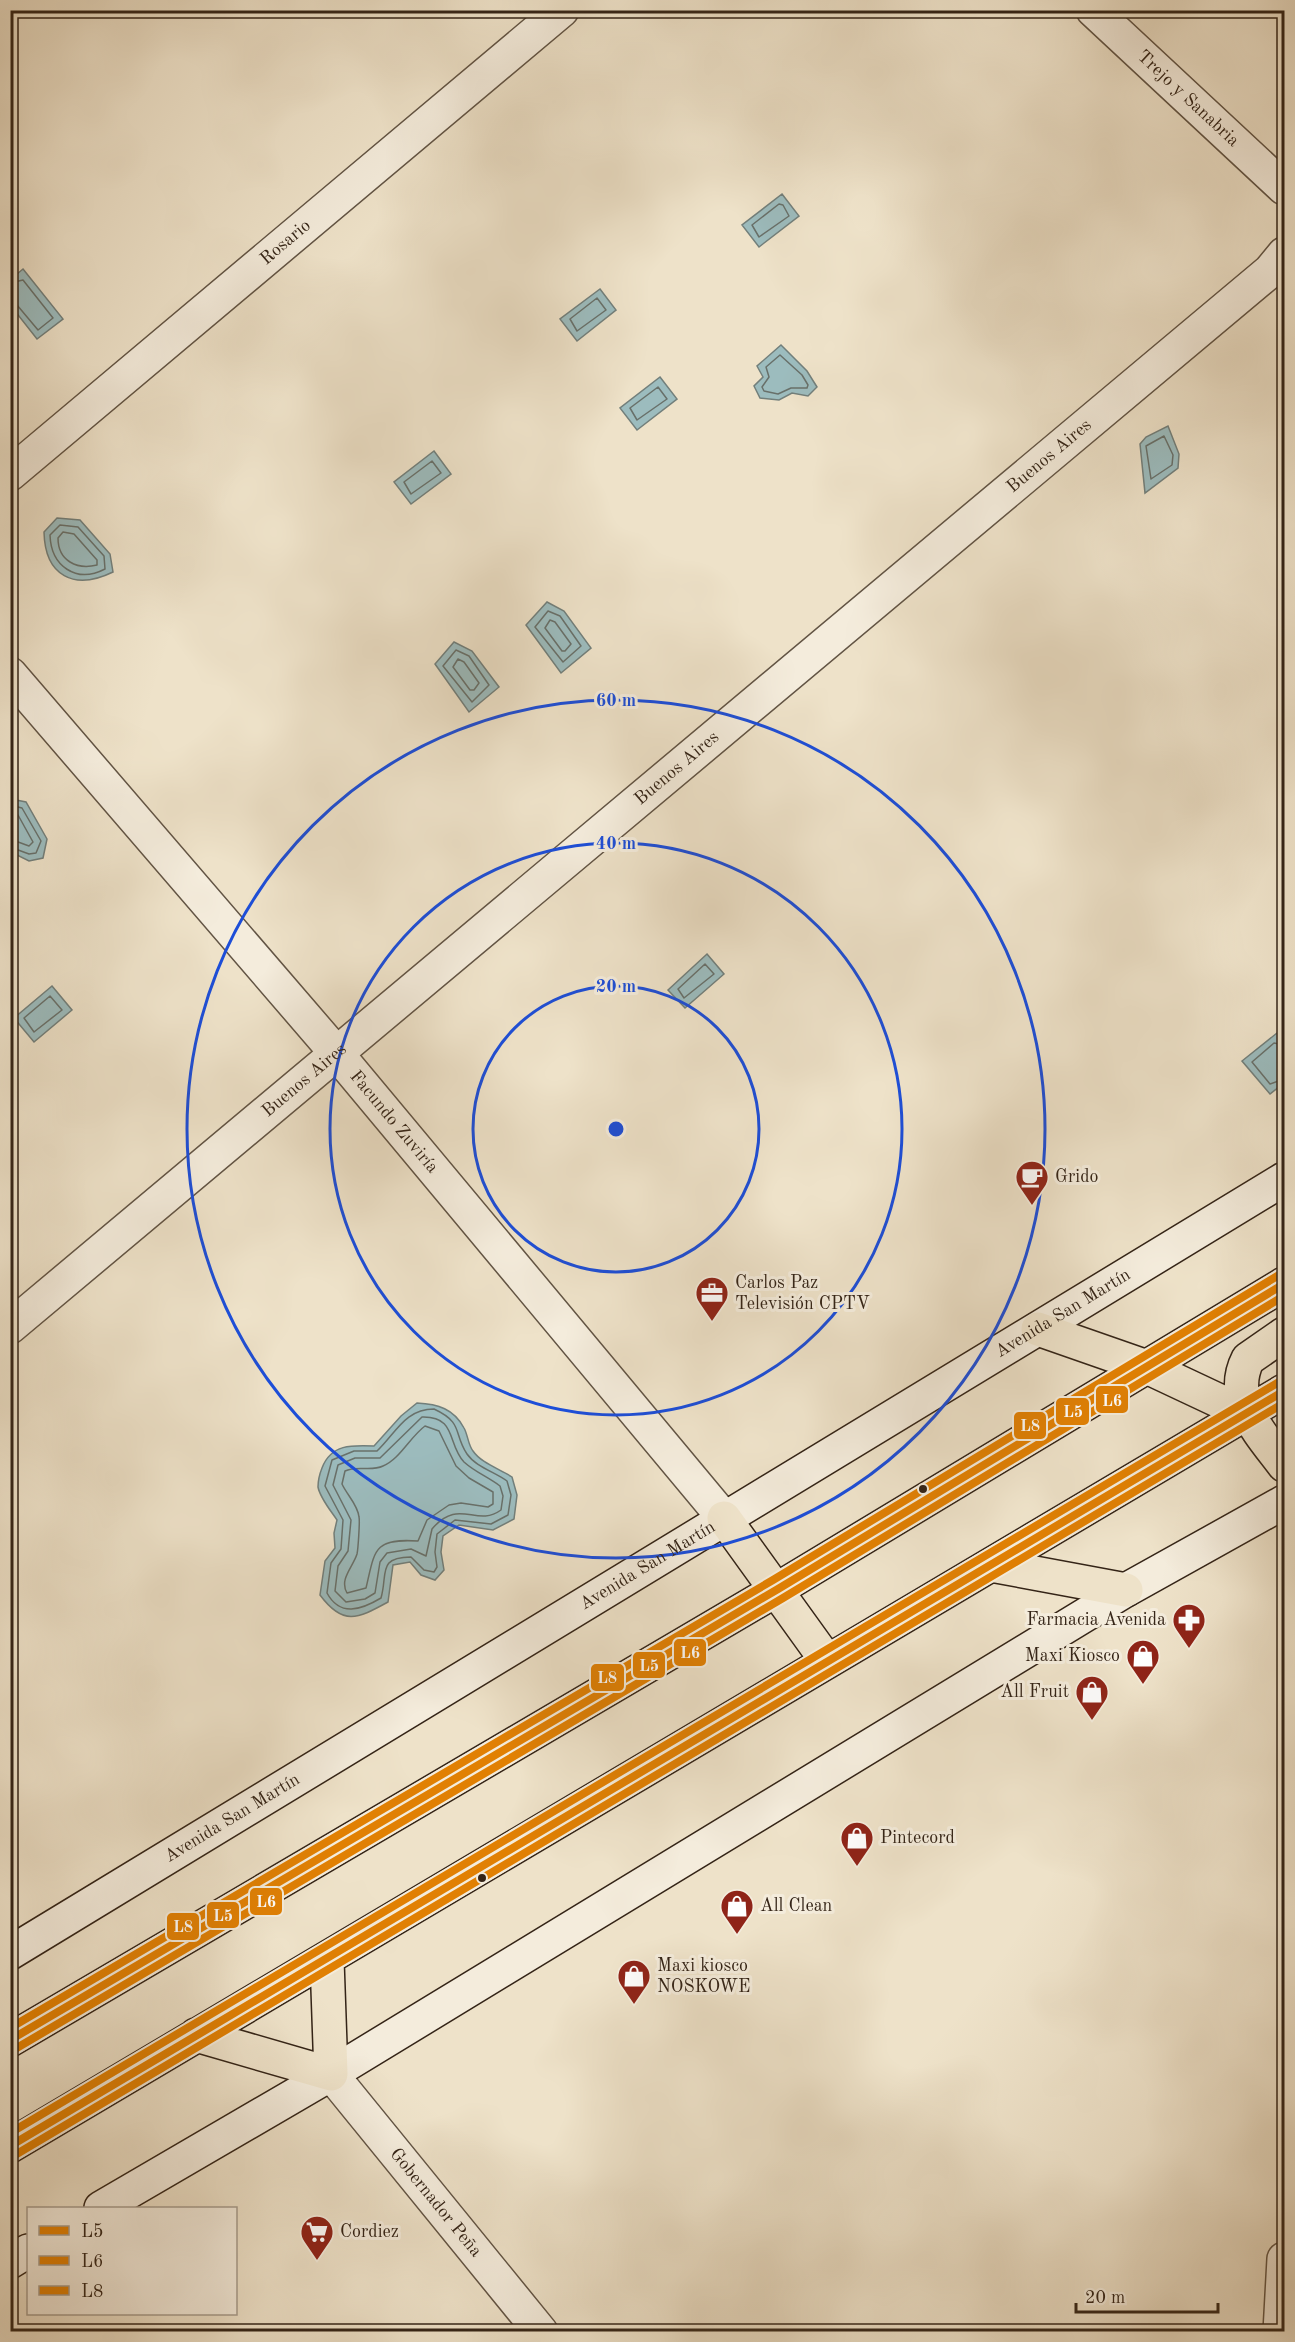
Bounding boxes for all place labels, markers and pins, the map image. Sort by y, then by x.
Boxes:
centre of rings [606,1119,626,1139]
cafe icon: Grido [1014,1159,1050,1206]
place label: Grido [1055,1168,1099,1186]
place label: Carlos Paz Televisión CPTV [735,1274,870,1313]
office icon: Carlos Paz Televisión CPTV [694,1275,730,1322]
unlabelled marker [917,1483,929,1495]
pharmacy icon: Farmacia Avenida [1171,1602,1207,1649]
place label: Farmacia Avenida [1026,1611,1166,1629]
shop icon: Maxi Kiosco [1125,1638,1161,1685]
place label: Maxi Kiosco [1025,1647,1120,1665]
shop icon: All Fruit [1074,1674,1110,1721]
place label: All Fruit [1000,1683,1069,1701]
shop icon: Pintecord [839,1820,875,1867]
place label: Pintecord [880,1829,955,1847]
unlabelled marker [476,1872,488,1884]
shop icon: All Clean [719,1888,755,1935]
place label: All Clean [760,1897,833,1915]
place label: Maxi kiosco NOSKOWE [657,1957,750,1996]
shop icon: Maxi kiosco NOSKOWE [616,1958,652,2005]
supermarket icon: Cordiez [299,2214,335,2261]
place label: Cordiez [340,2223,399,2241]

